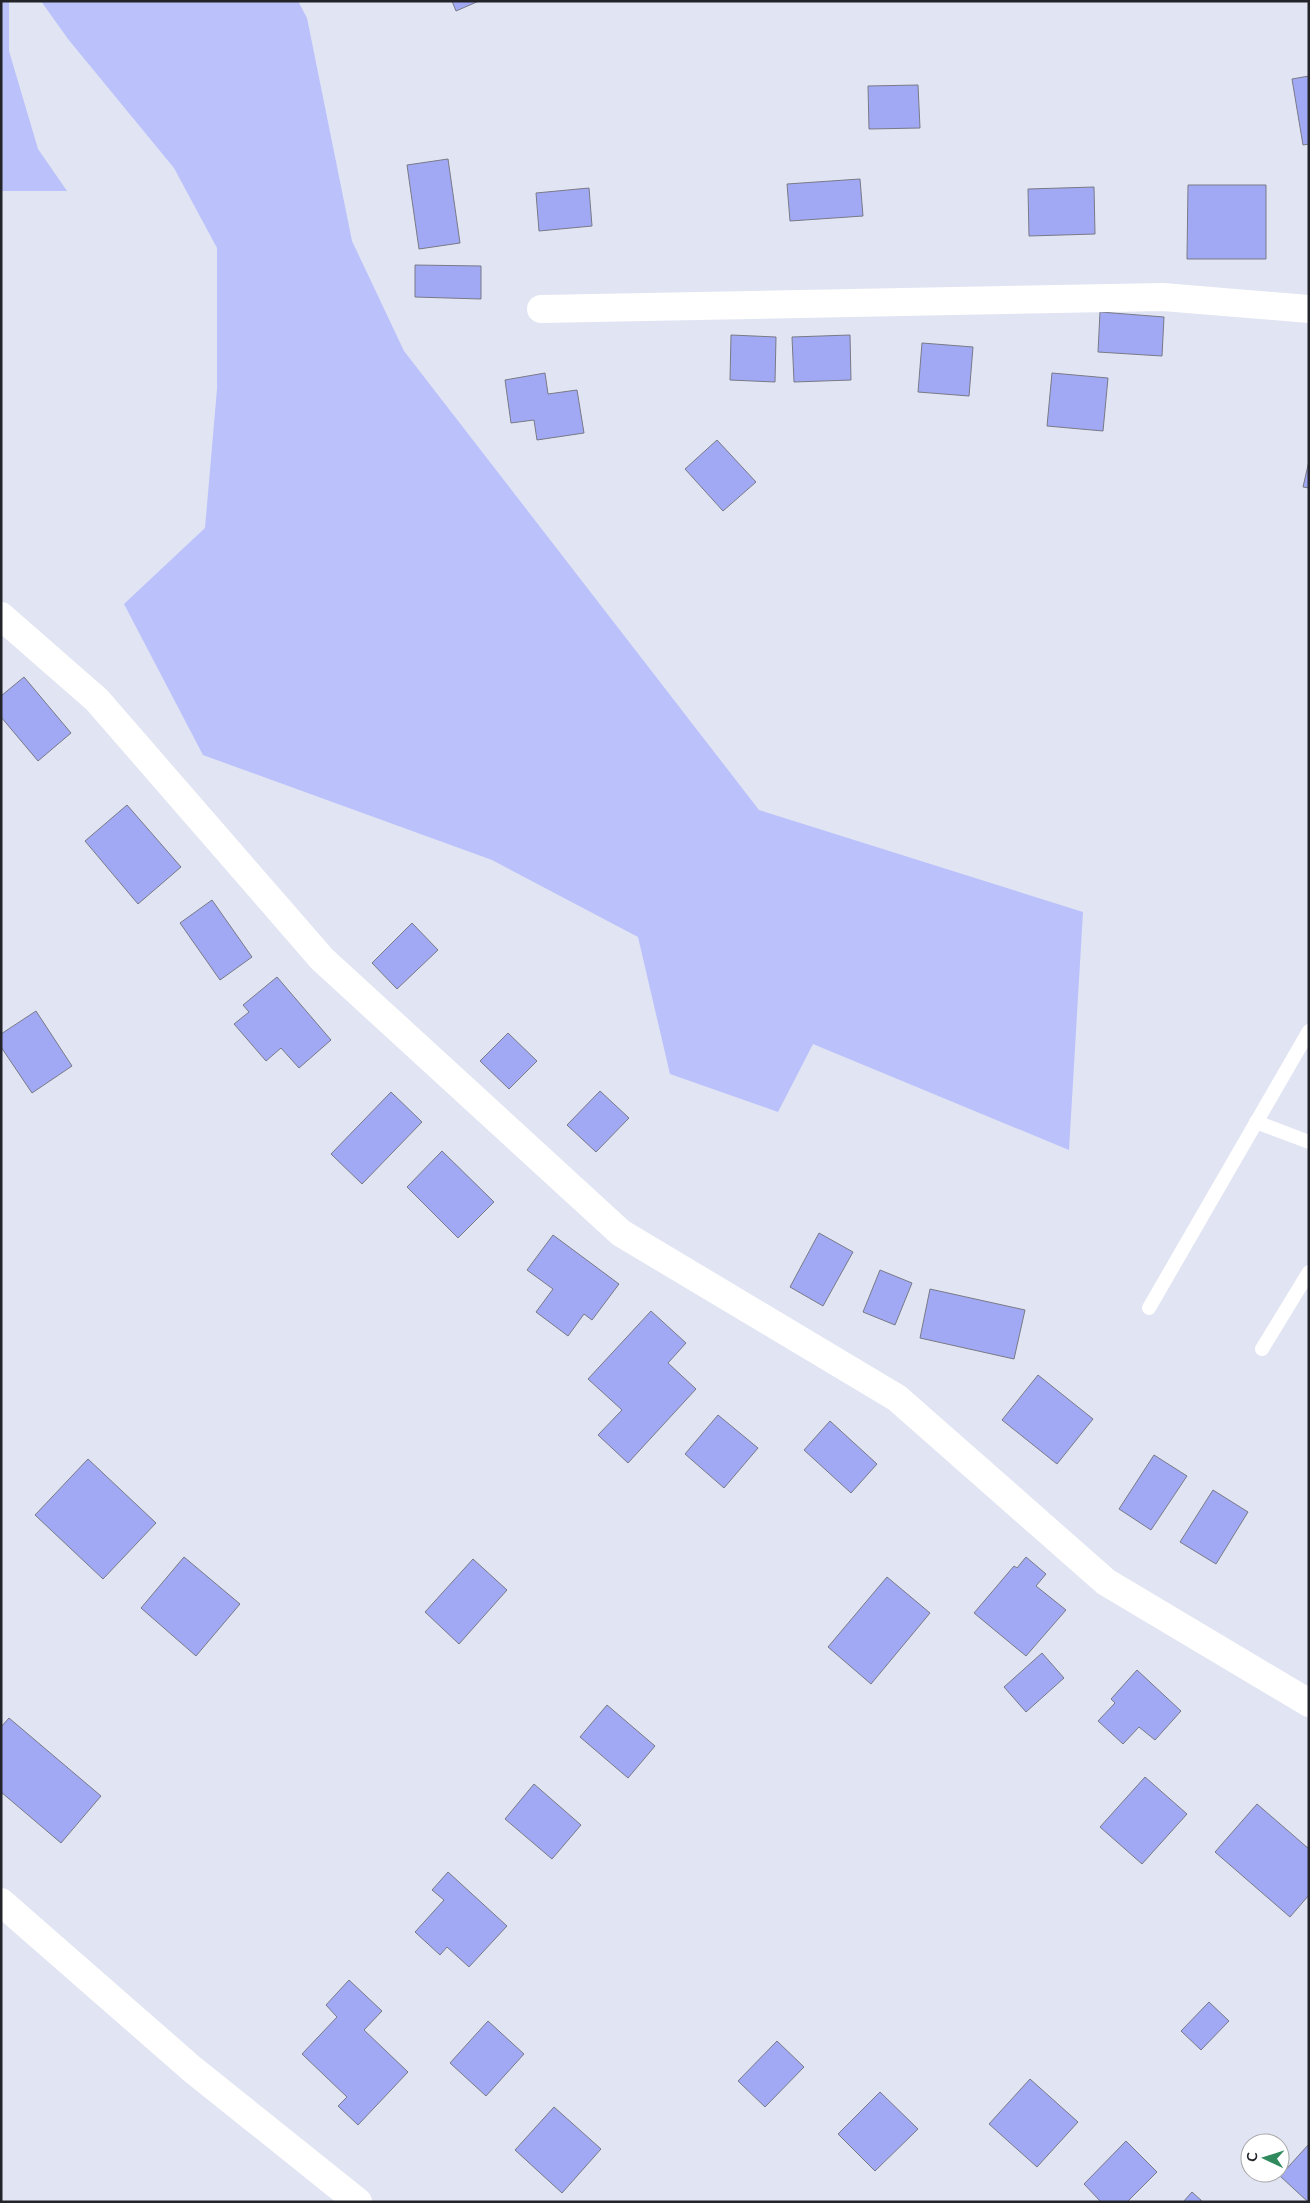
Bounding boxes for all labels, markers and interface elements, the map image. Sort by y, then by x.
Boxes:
north arrow [1240,2133,1290,2183]
text: С [1243,2151,1260,2162]

